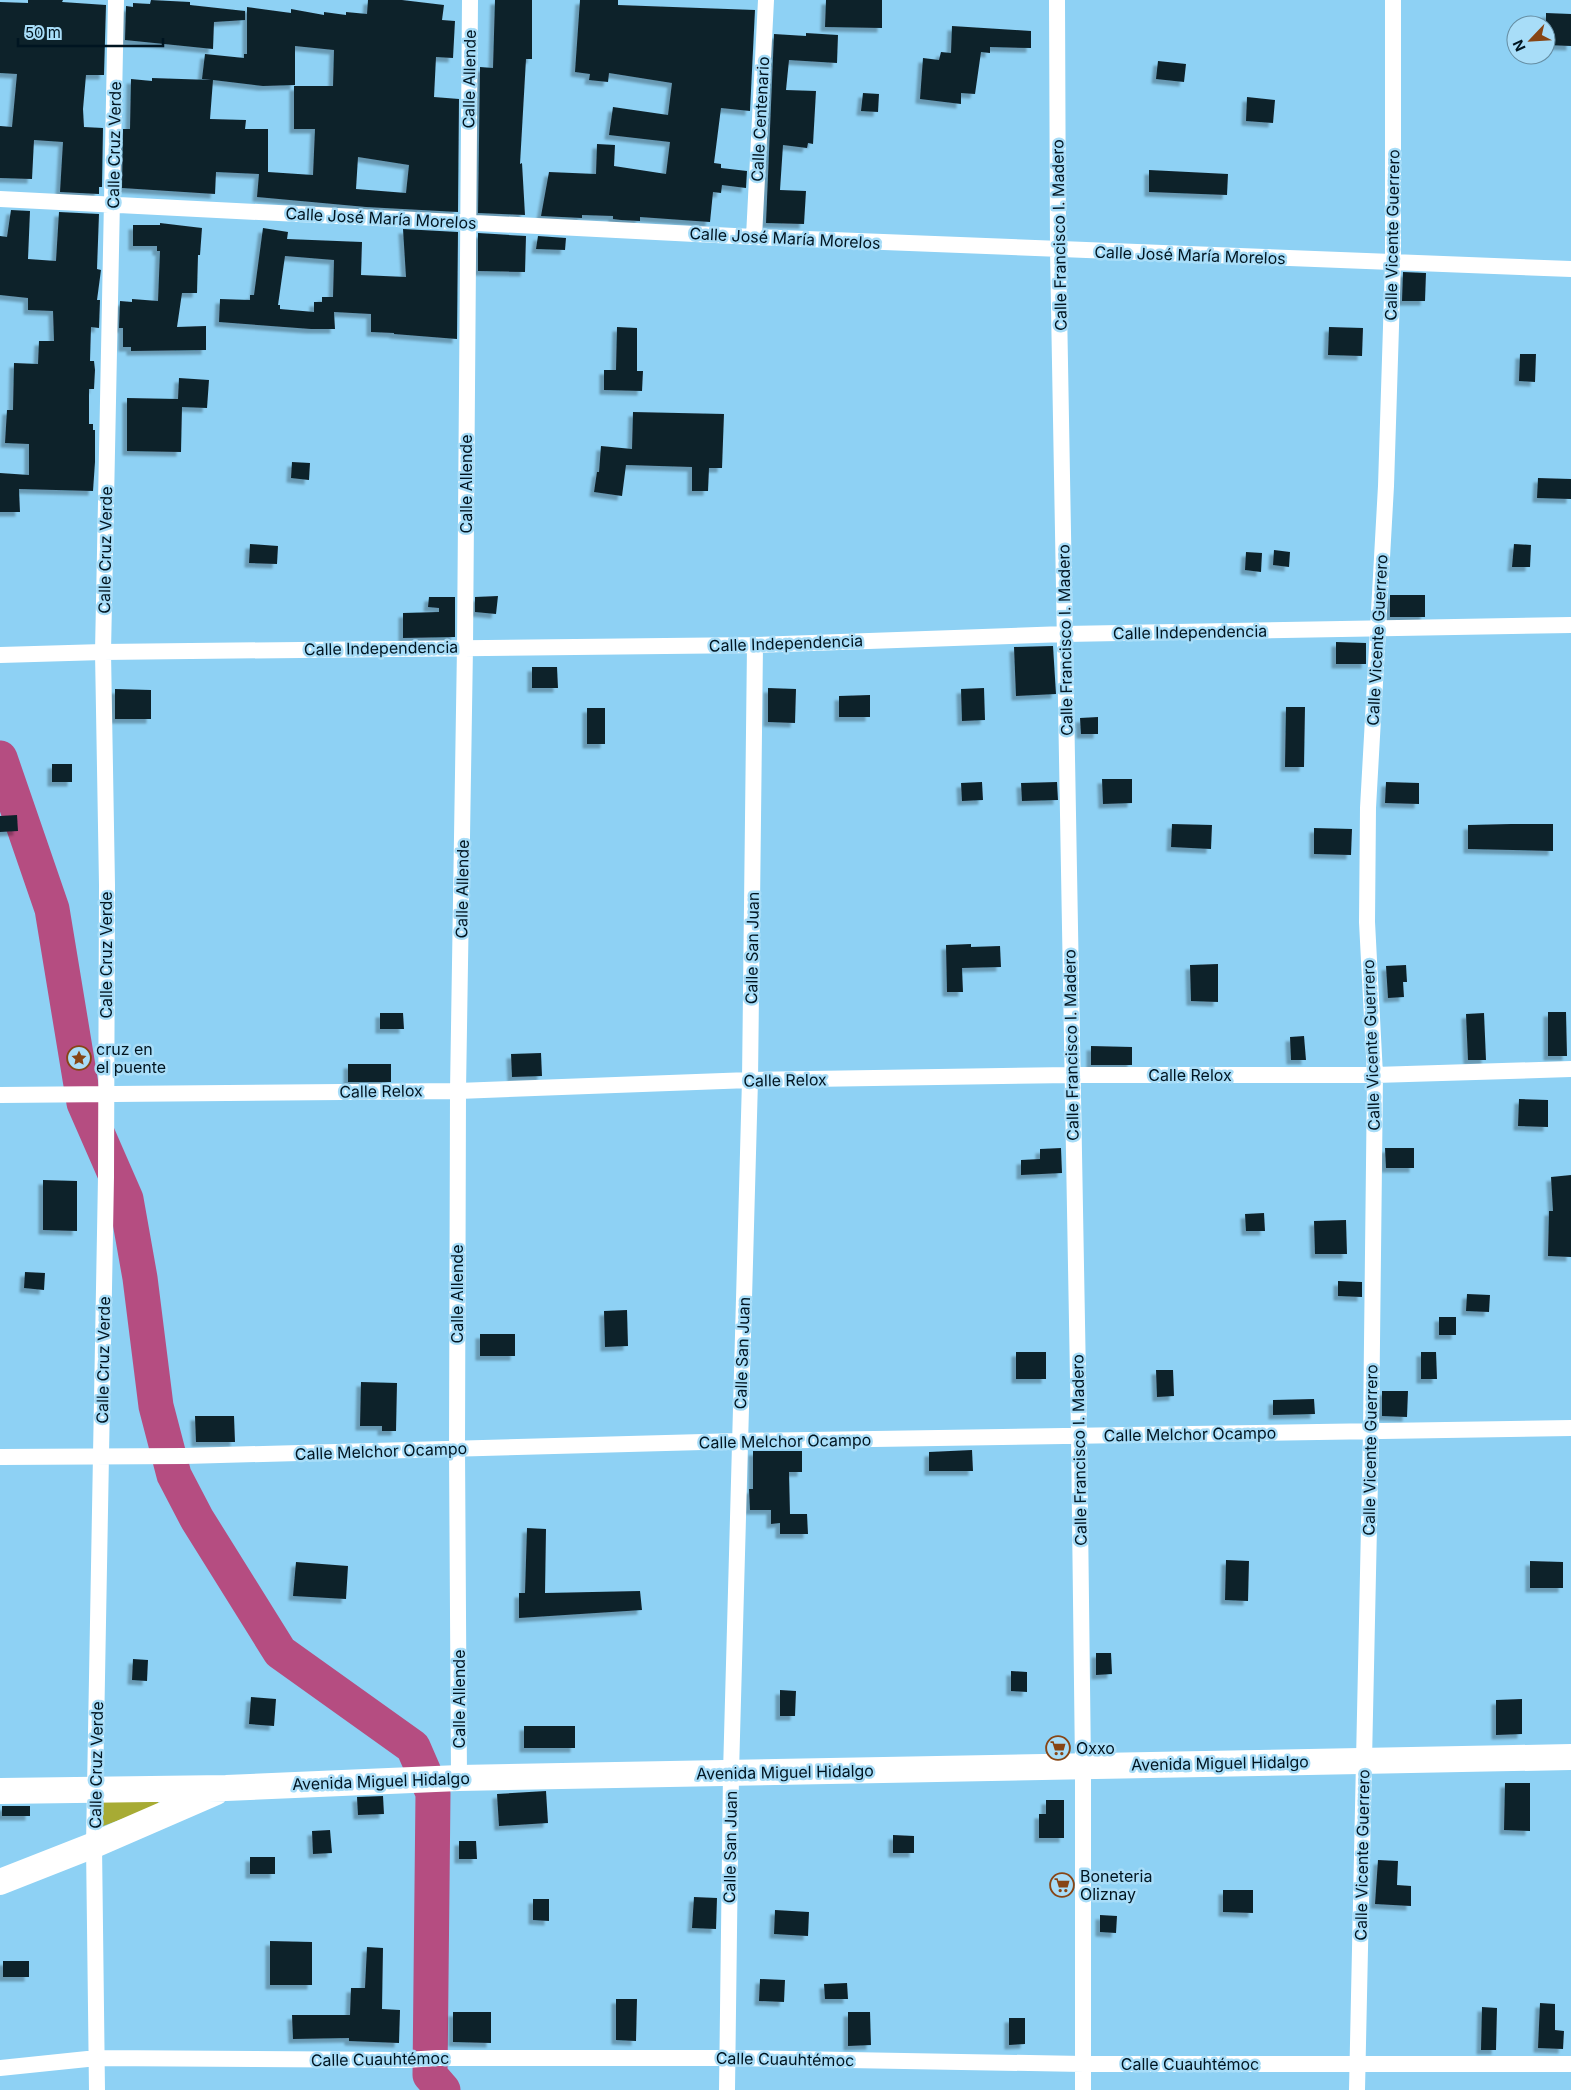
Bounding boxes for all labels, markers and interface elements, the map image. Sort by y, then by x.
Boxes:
scale bar [18,15,162,47]
north arrow [1506,15,1556,65]
text: 50 m [25,23,61,42]
street label: Calle Allende [458,29,480,129]
text: N [1509,37,1529,54]
street label: Calle Centenario [747,56,773,182]
street label: Calle Cruz Verde [103,81,125,209]
street label: Calle Francisco I. Madero [1047,139,1071,331]
street label: Calle Vicente Guerrero [1381,149,1403,321]
street label: Calle José María Morelos [285,203,477,233]
street label: Calle José María Morelos [689,223,881,253]
street label: Calle José María Morelos [1094,242,1286,268]
street label: Calle Allende [456,435,476,533]
street label: Calle Cruz Verde [94,486,116,614]
street label: Calle Francisco I. Madero [1053,544,1077,736]
street label: Calle Vicente Guerrero [1363,554,1391,726]
street label: Calle Independencia [1113,621,1267,643]
street label: Calle Independencia [709,630,863,656]
street label: Calle Independencia [304,637,458,659]
street label: Calle Allende [451,839,473,939]
street label: Calle Cruz Verde [96,891,116,1019]
street label: Calle San Juan [741,892,763,1004]
street label: Calle Francisco I. Madero [1059,949,1083,1141]
street label: Calle Vicente Guerrero [1358,959,1384,1131]
place label: cruz en el puente [96,1039,166,1077]
place icon: cruz en el puente [66,1045,92,1071]
street label: Calle Relox [1148,1065,1232,1085]
street label: Calle Relox [743,1069,827,1091]
street label: Calle Relox [339,1080,423,1102]
street label: Calle Allende [447,1245,467,1343]
street label: Calle Cruz Verde [92,1296,114,1424]
street label: Calle San Juan [730,1296,754,1410]
street label: Calle Francisco I. Madero [1067,1354,1091,1546]
street label: Calle Vicente Guerrero [1359,1364,1381,1536]
street label: Calle Melchor Ocampo [1104,1422,1276,1446]
street label: Calle Melchor Ocampo [699,1429,871,1453]
street label: Calle Melchor Ocampo [294,1438,468,1464]
street label: Calle Allende [449,1650,469,1748]
street label: Calle Cruz Verde [85,1701,107,1829]
supermarket icon: Oxxo [1045,1735,1071,1761]
place label: Oxxo [1076,1738,1115,1758]
street label: Avenida Miguel Hidalgo [1131,1751,1309,1775]
street label: Avenida Miguel Hidalgo [696,1760,874,1784]
street label: Avenida Miguel Hidalgo [292,1768,470,1794]
street label: Calle Vicente Guerrero [1351,1769,1373,1941]
street label: Calle San Juan [719,1791,741,1903]
place label: Boneteria Oliznay [1080,1866,1152,1904]
supermarket icon: Boneteria Oliznay [1049,1872,1075,1898]
street label: Calle Cuauhtémoc [311,2048,449,2070]
street label: Calle Cuauhtémoc [716,2048,854,2070]
street label: Calle Cuauhtémoc [1121,2054,1259,2074]

